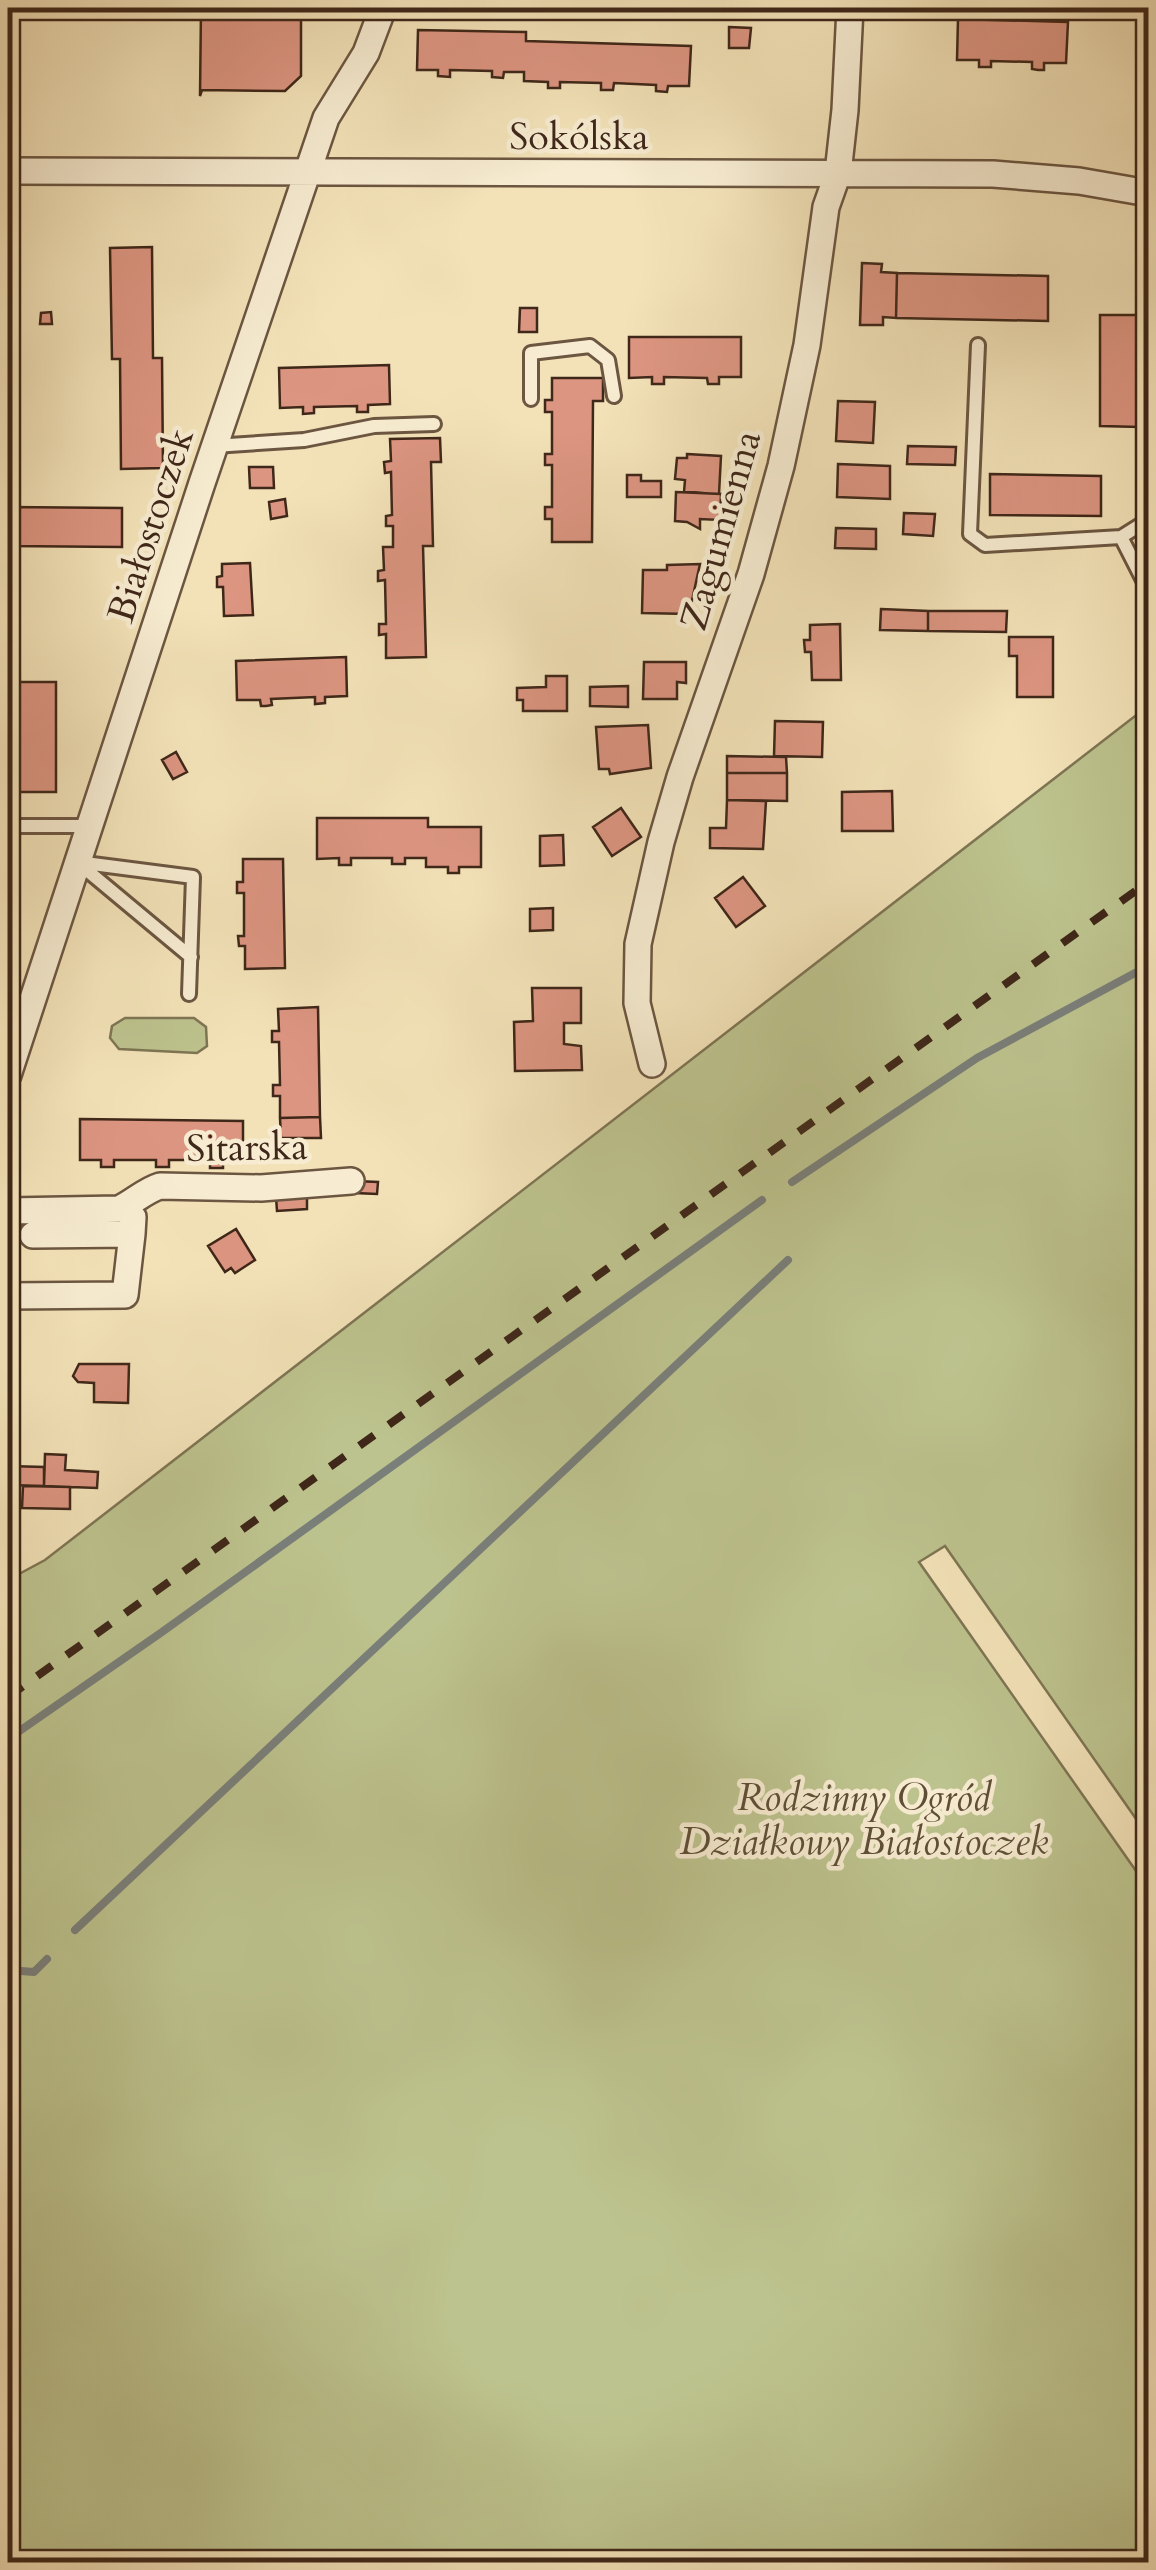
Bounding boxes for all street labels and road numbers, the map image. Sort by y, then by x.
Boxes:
street label: Sokólska [509,111,649,163]
street label: Białostoczek [95,421,207,629]
street label: Zagumienna [668,424,774,636]
street label: Sitarska [186,1121,308,1175]

